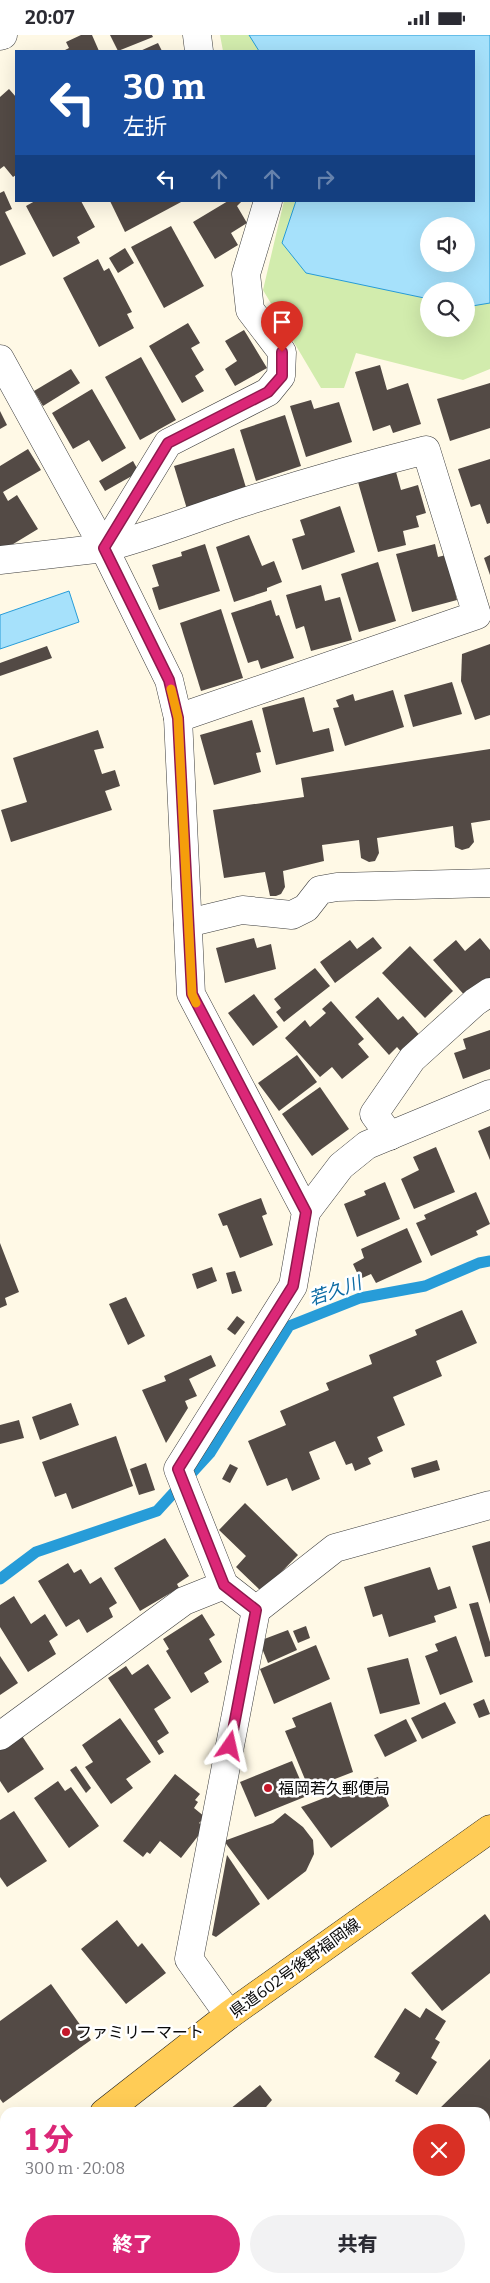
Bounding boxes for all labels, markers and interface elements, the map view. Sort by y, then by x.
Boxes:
text: 20:07 [25,6,74,29]
text: 30 m [123,66,205,108]
icon: left [40,70,105,135]
text: 左折 [123,113,167,140]
icon: left [152,165,180,193]
icon: ahead [205,165,233,193]
icon: ahead [258,165,286,193]
icon: right [311,165,339,193]
map controls [420,217,475,337]
button: sound [420,217,475,272]
button: search [420,282,475,337]
pin [261,301,303,352]
icon: arrive [268,308,296,336]
water label: 若久川 [306,1271,366,1310]
position arrow [203,1719,255,1771]
place label: 福岡若久郵便局 [278,1779,390,1798]
marker: 福岡若久郵便局 [262,1782,274,1794]
street label: 県道602号後野福岡線 [226,1914,364,2022]
place label: ファミリーマート [76,2023,204,2042]
marker: ファミリーマート [60,2026,72,2038]
text: 1 分 [25,2122,73,2158]
button: close [413,2124,465,2176]
text: 300 m · 20:08 [25,2159,125,2178]
button: 終了 [25,2215,240,2273]
button: 共有 [250,2215,465,2273]

